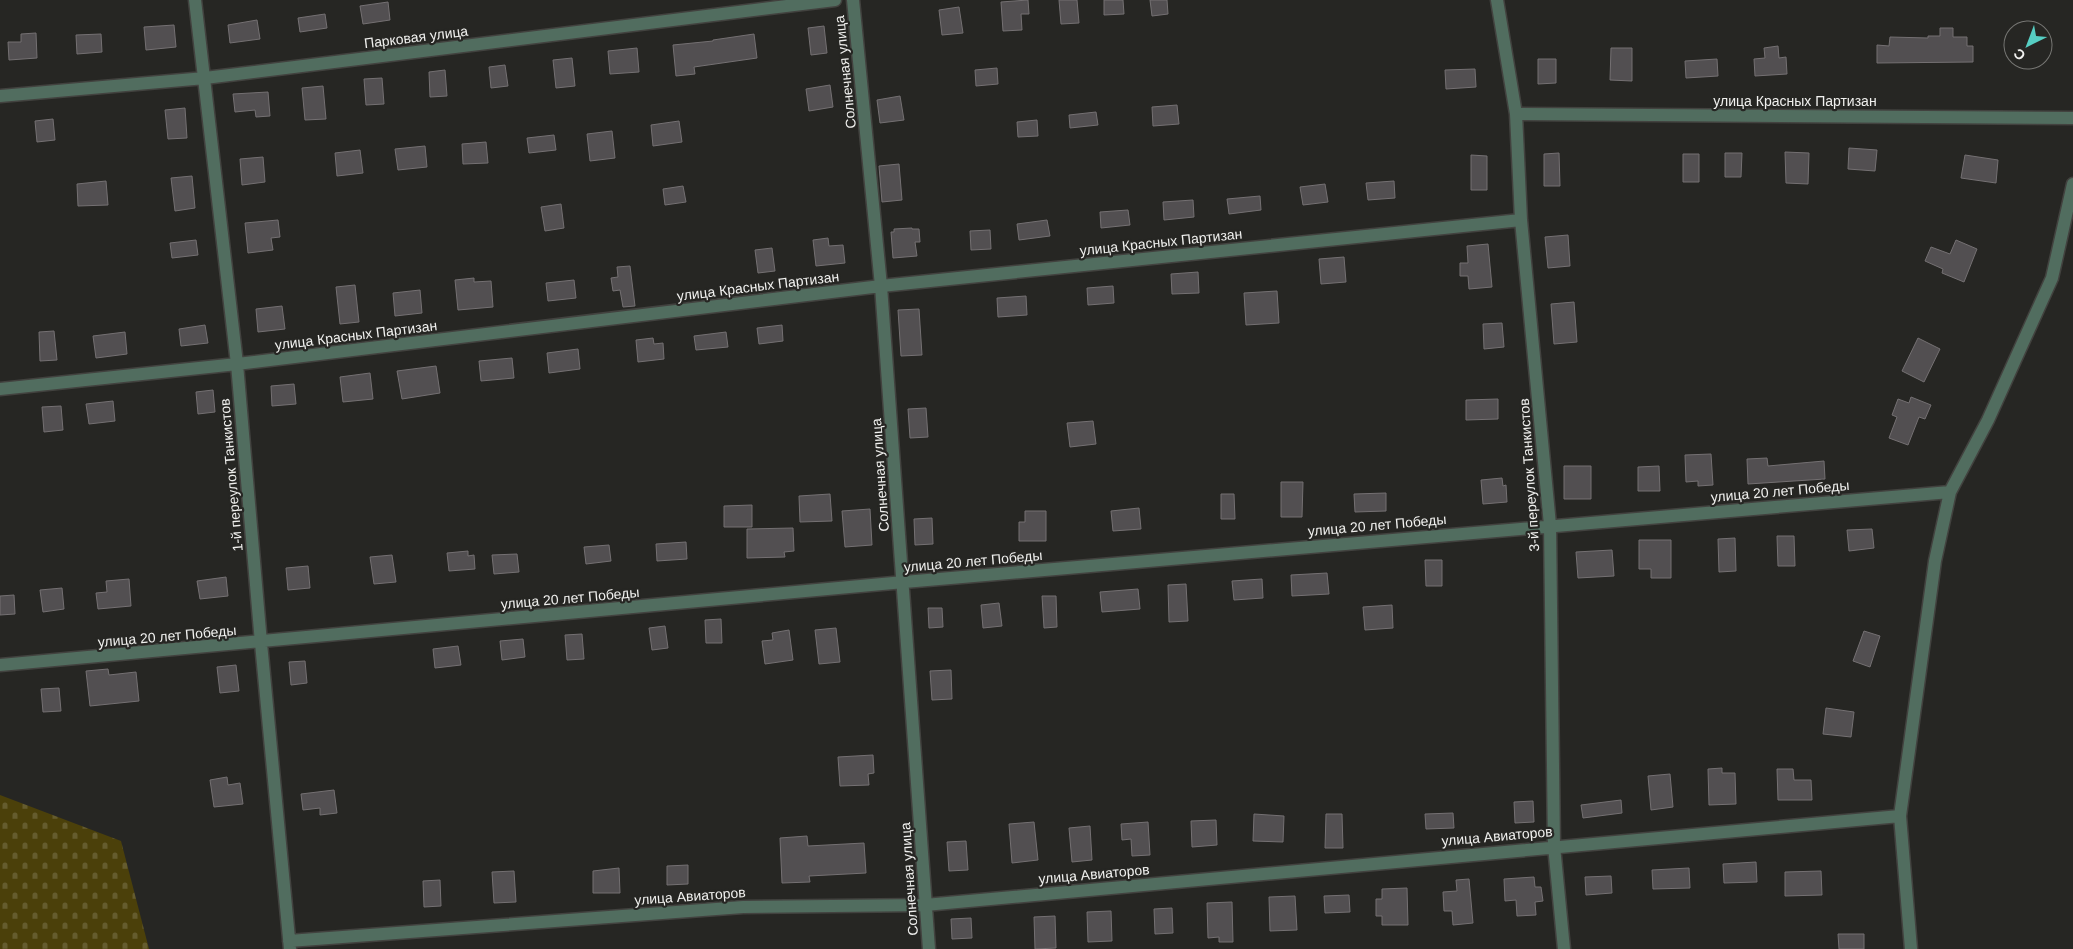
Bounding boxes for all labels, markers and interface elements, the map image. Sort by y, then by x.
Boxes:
street label: Солнечная улица [831,14,859,129]
north arrow [2003,20,2053,70]
street label: Парковая улица [363,23,469,51]
text: С [2010,45,2028,64]
street label: улица Красных Партизан [1713,93,1877,109]
street label: улица Красных Партизан [1079,226,1243,258]
street label: улица Красных Партизан [676,268,840,304]
street label: улица Красных Партизан [274,317,438,353]
street label: 1-й переулок Танкистов [216,398,246,552]
street label: 3-й переулок Танкистов [1516,398,1542,552]
street label: Солнечная улица [868,418,892,532]
street label: улица 20 лет Победы [1710,477,1850,505]
street label: улица 20 лет Победы [1307,511,1447,539]
street label: улица 20 лет Победы [903,547,1043,575]
street label: улица 20 лет Победы [500,584,640,612]
street label: улица 20 лет Победы [97,622,237,650]
street label: Солнечная улица [897,822,921,936]
street label: улица Авиаторов [1441,823,1553,849]
street label: улица Авиаторов [1038,861,1150,887]
street label: улица Авиаторов [634,884,746,908]

